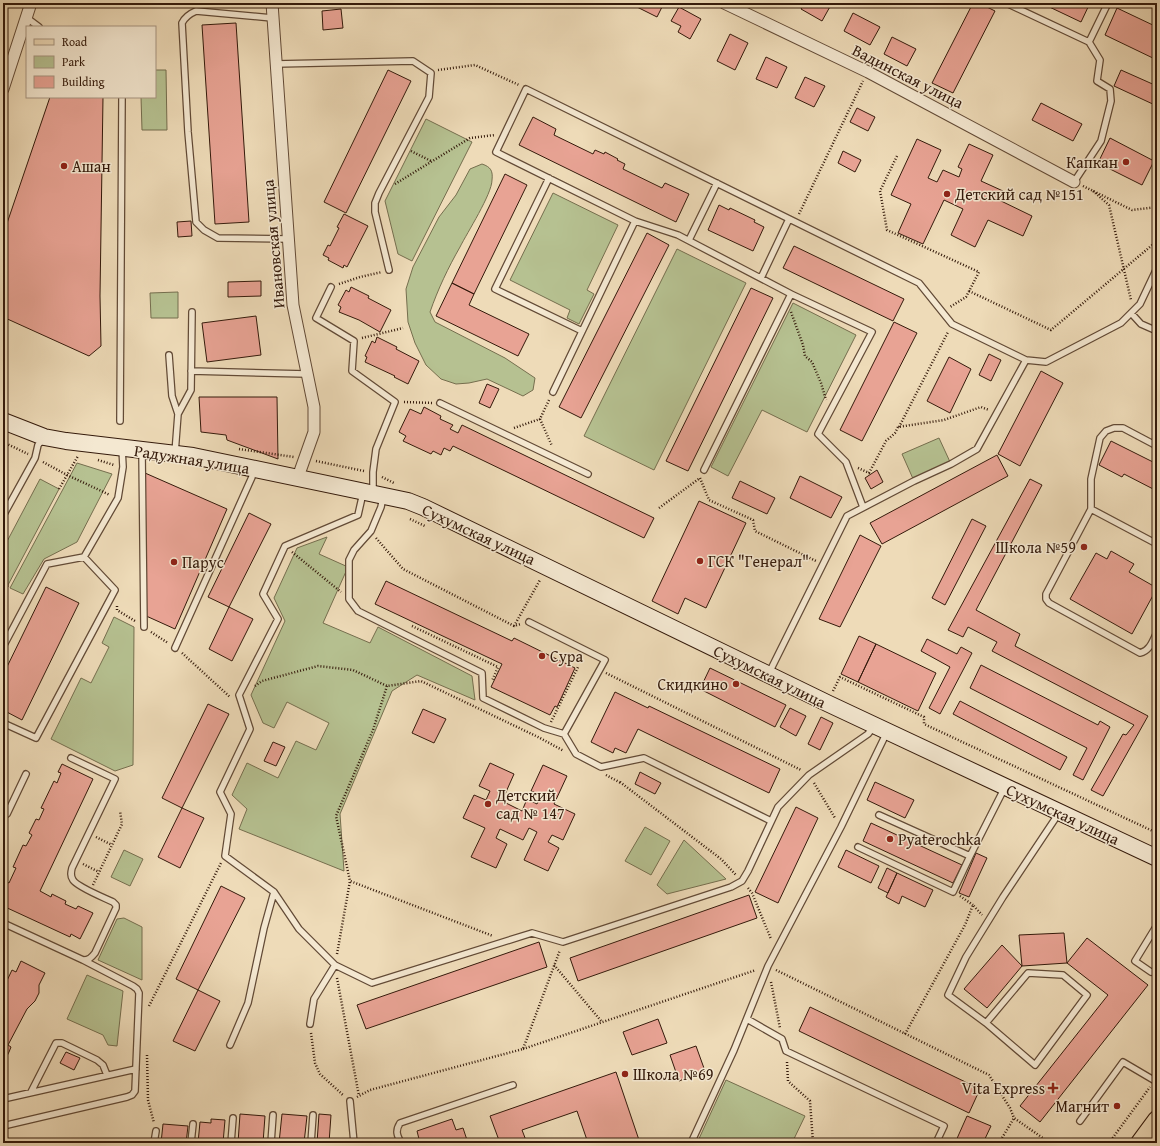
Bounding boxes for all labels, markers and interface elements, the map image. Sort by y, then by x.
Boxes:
legend [26,26,156,98]
text: Road [62,33,88,50]
street label: Вадинская улица [848,38,968,115]
text: Park [62,53,86,70]
text: Building [62,73,105,90]
place label: Капкан [1066,150,1118,174]
place label: Ашан [72,154,111,178]
marker: Капкан [1121,157,1131,167]
marker: Ашан [59,161,69,171]
street label: Ивановская улица [255,178,291,309]
place label: Детский сад №151 [954,182,1084,206]
marker: Детский сад №151 [942,189,952,199]
street label: Радужная улица [133,438,252,480]
street label: Сухумская улица [418,497,540,571]
place label: Школа №59 [996,535,1076,559]
marker: Школа №59 [1079,542,1089,552]
place label: ГСК "Генерал" [708,549,809,573]
place label: Парус [182,550,224,574]
marker: ГСК "Генерал" [695,556,705,566]
marker: Парус [169,557,179,567]
street label: Сухумская улица [710,638,831,714]
place label: Сура [550,644,583,668]
marker: Сура [537,651,547,661]
place label: Скидкино [657,672,728,696]
marker: Скидкино [731,679,741,689]
street label: Сухумская улица [1002,777,1124,851]
place label: Детский сад № 147 [495,783,565,825]
marker: Детский сад № 147 [483,799,493,809]
place label: Pyaterochka [898,827,982,851]
marker: Pyaterochka [885,834,895,844]
place label: Школа №69 [633,1062,714,1086]
marker: Школа №69 [620,1069,630,1079]
place label: Vita Express [962,1076,1045,1100]
marker: Vita Express [1048,1083,1058,1093]
place label: Магнит [1056,1094,1109,1118]
marker: Магнит [1112,1101,1122,1111]

